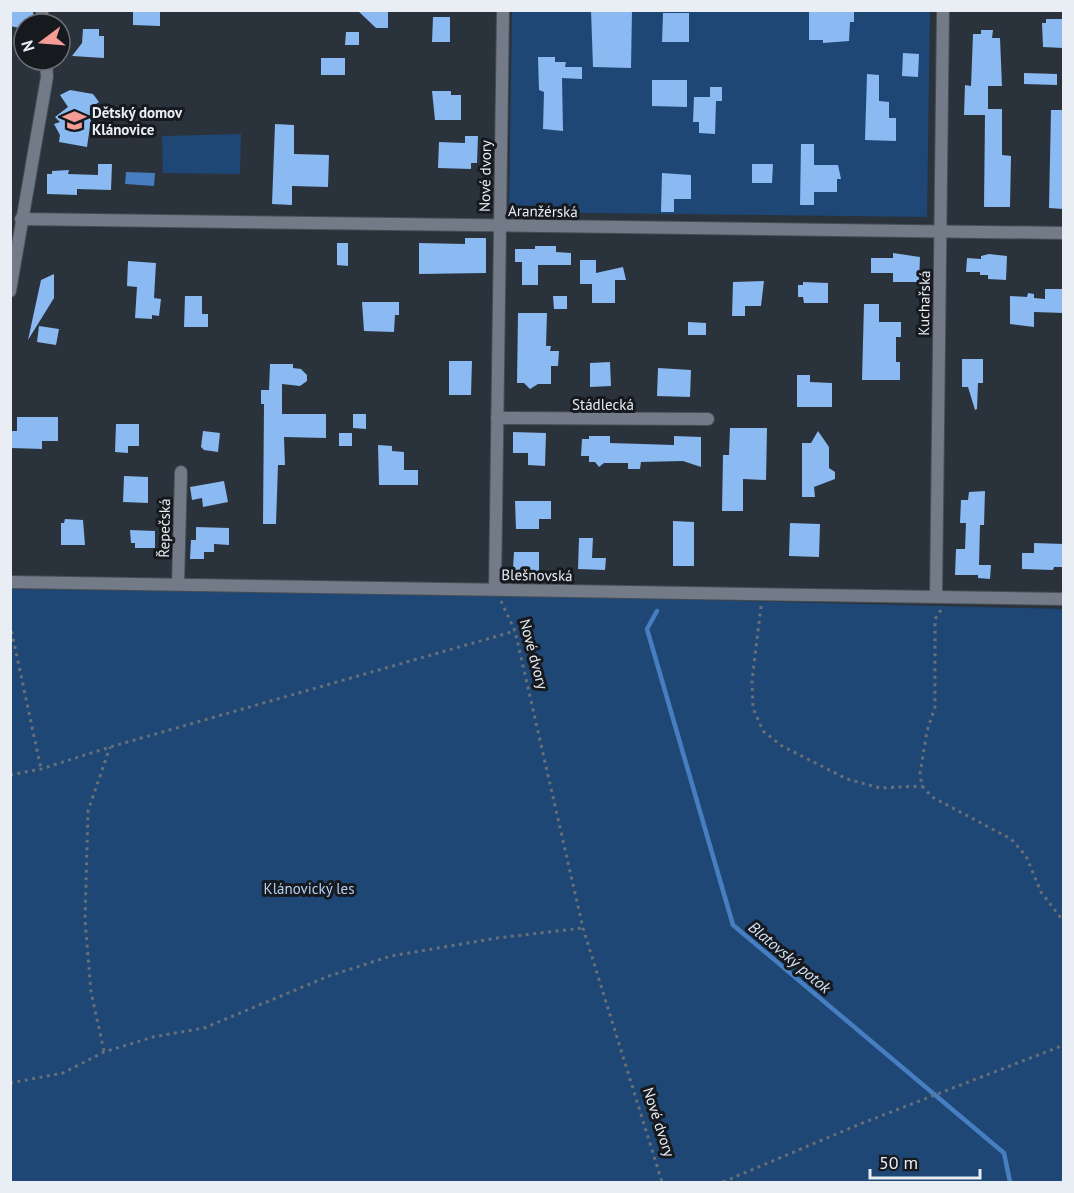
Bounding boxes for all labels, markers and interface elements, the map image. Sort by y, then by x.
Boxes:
north arrow [12,12,72,72]
text: N [17,38,39,54]
place label: Dětský domov Klánovice [92,103,183,139]
school or university icon: Dětský domov Klánovice [61,108,87,134]
street label: Nové dvory [475,140,495,212]
street label: Aranžérská [508,201,578,221]
street label: Kuchařská [914,270,934,336]
street label: Stádlecká [572,395,634,414]
street label: Řepečská [154,498,174,558]
street label: Blešnovská [501,565,573,585]
street label: Nové dvory [516,617,552,691]
park label: Klánovický les [264,879,354,898]
water label: Blatovský potok [745,917,836,998]
street label: Nové dvory [639,1085,679,1159]
scale bar [870,1142,980,1180]
text: 50 m [879,1151,918,1174]

